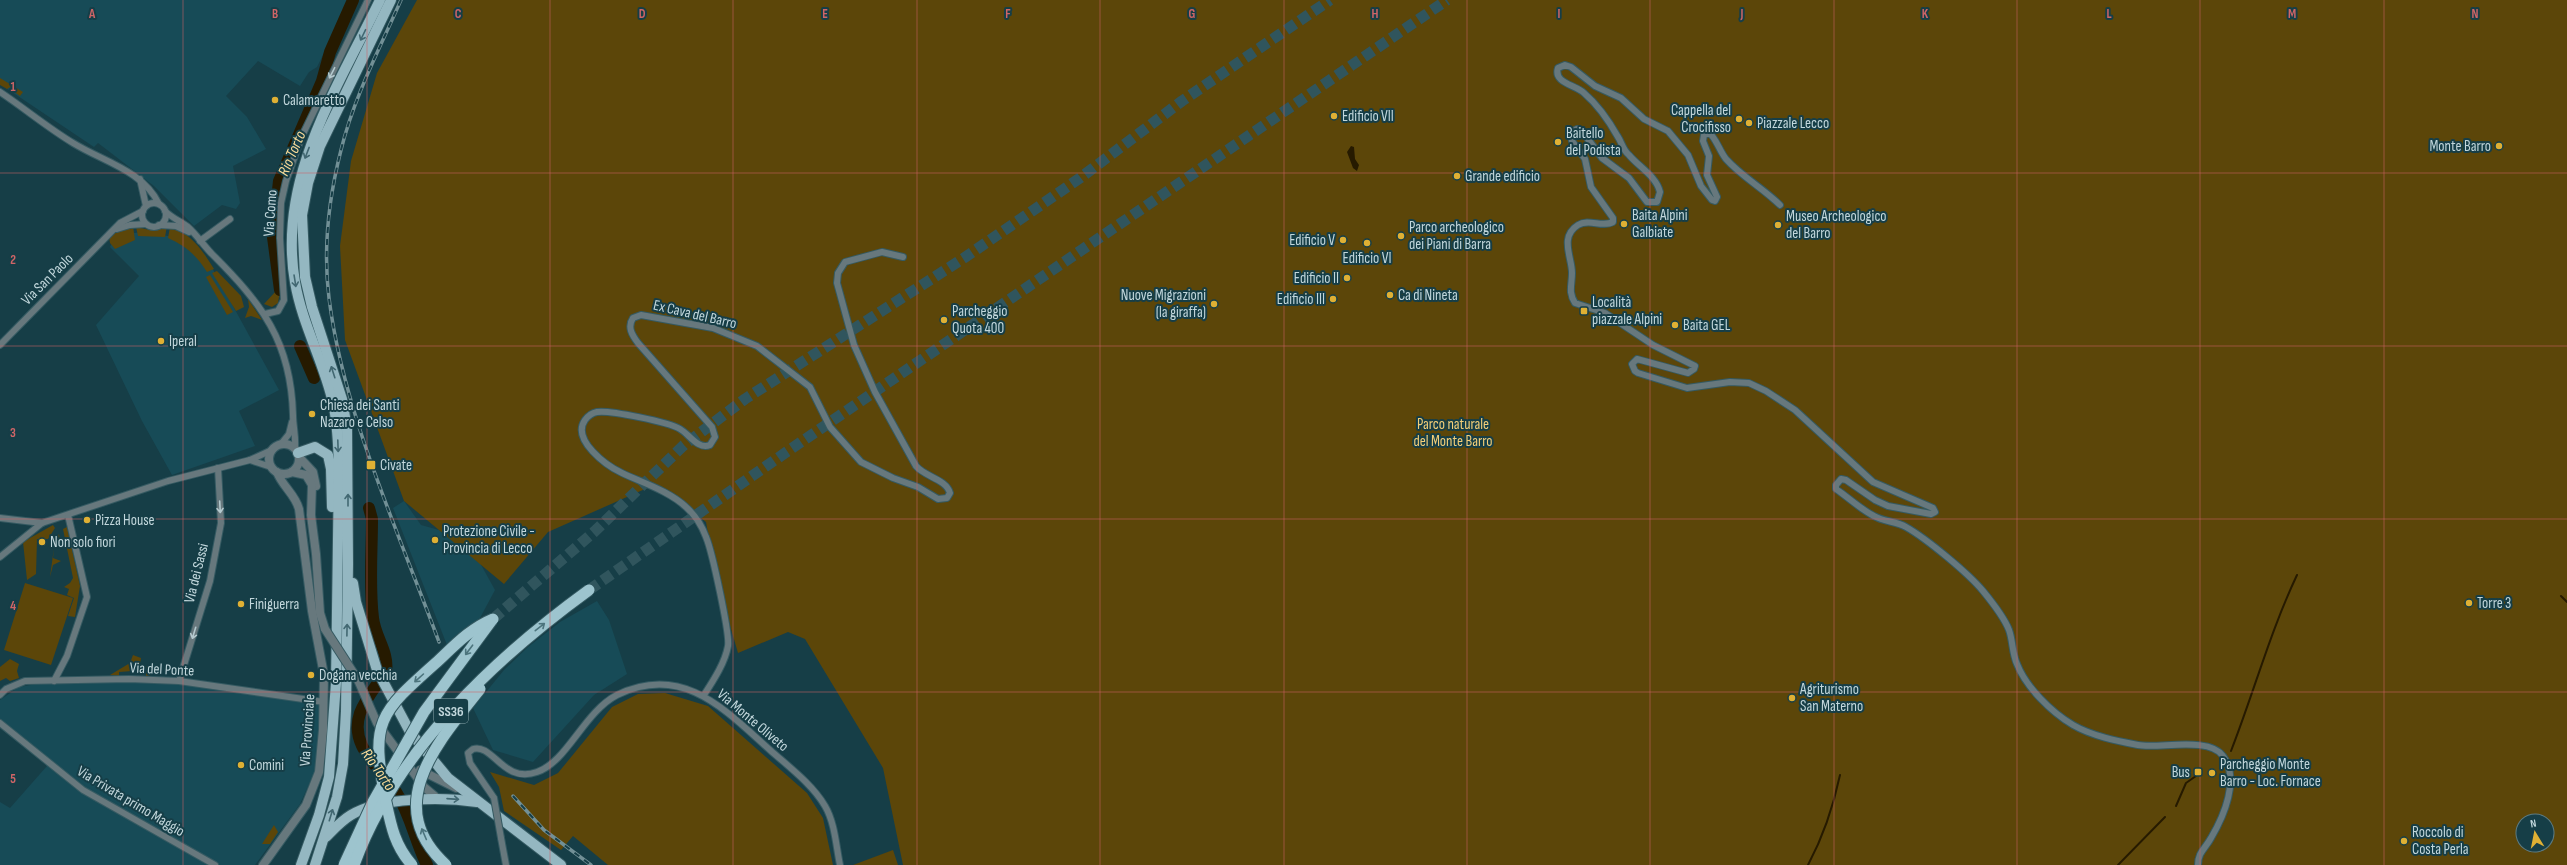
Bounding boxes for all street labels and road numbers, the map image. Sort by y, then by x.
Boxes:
street label: Via Como [259,189,282,237]
street label: Via San Paolo [17,249,77,309]
street label: Ex Cava del Barro [651,296,739,333]
street label: Via dei Sassi [180,541,213,605]
street label: Via del Ponte [129,658,195,681]
street label: Via Monte Oliveto [713,685,792,756]
street label: Via Provinciale [295,693,320,767]
road number: SS36 [434,699,468,723]
street label: Via Privata primo Maggio [73,762,188,841]

